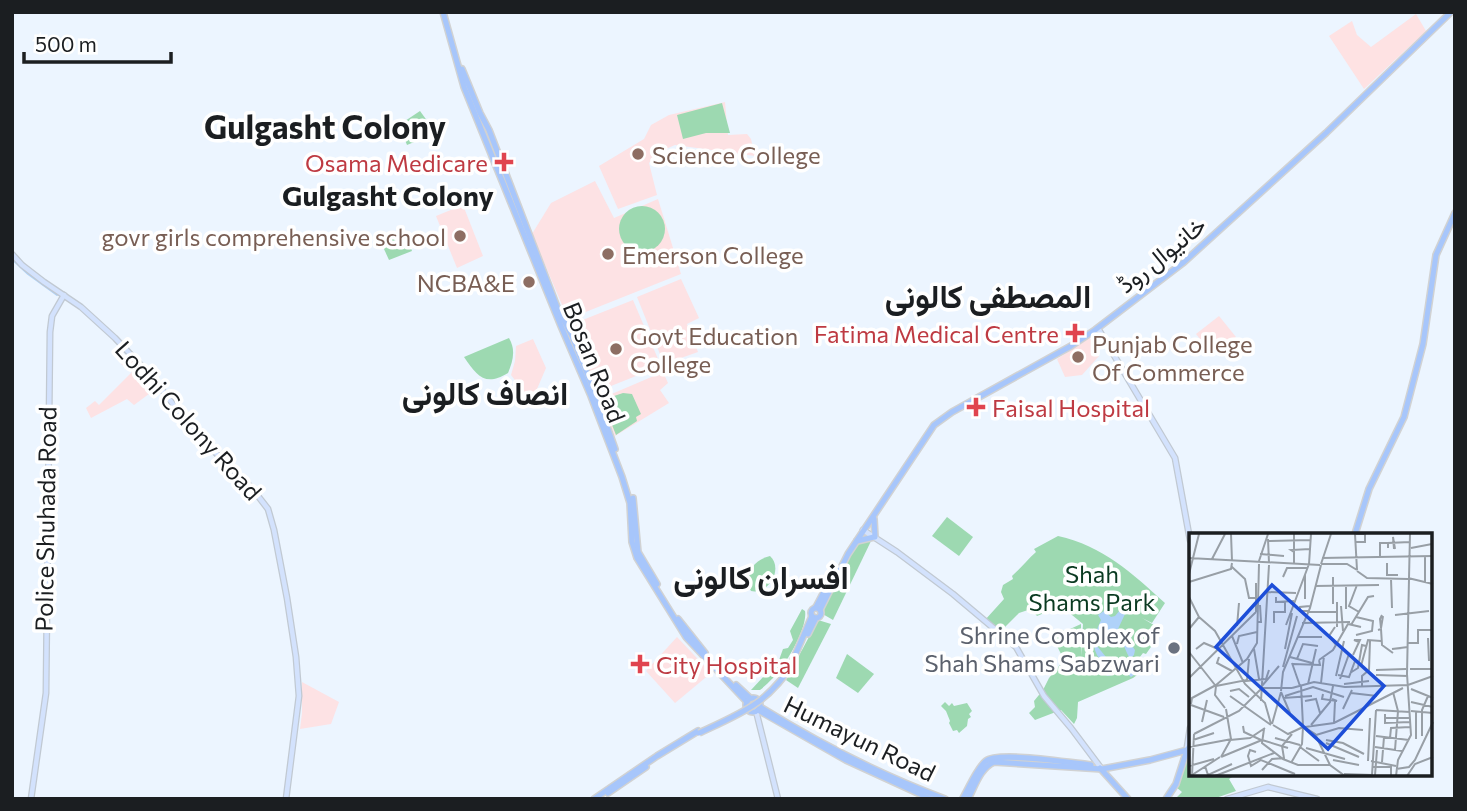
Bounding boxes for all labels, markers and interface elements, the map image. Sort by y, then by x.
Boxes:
scale bar [24,21,172,65]
text: 500 m [35,31,97,56]
district label: Gulgasht Colony [204,106,447,146]
place label: Science College [652,140,821,169]
marker: Science College [630,146,646,162]
place label: Osama Medicare [305,148,488,177]
marker: Osama Medicare [494,152,514,172]
district label: Gulgasht Colony [282,178,494,212]
street label: خانیوال روڈ [1111,210,1212,300]
place label: govr girls comprehensive school [102,222,446,251]
marker: govr girls comprehensive school [452,228,468,244]
place label: Emerson College [622,240,804,269]
marker: Emerson College [600,246,616,262]
place label: NCBA&E [417,268,515,297]
marker: NCBA&E [521,274,537,290]
district label: المصطفی کالونی [885,275,1091,317]
street label: Bosan Road [558,297,632,427]
place label: Fatima Medical Centre [814,319,1059,348]
place label: Govt Education College [630,321,798,378]
marker: Fatima Medical Centre [1065,323,1085,343]
place label: Punjab College Of Commerce [1092,329,1253,386]
street label: Lodhi Colony Road [110,334,268,506]
marker: Govt Education College [608,341,624,357]
marker: Punjab College Of Commerce [1070,349,1086,365]
district label: انصاف کالونی [402,372,568,414]
place label: Faisal Hospital [992,393,1150,422]
marker: Faisal Hospital [966,397,986,417]
street label: Police Shuhada Road [29,406,61,632]
inset map [1189,533,1432,776]
district label: افسران کالونی [673,556,849,598]
park label: Shah Shams Park [1028,559,1156,616]
place label: Shrine Complex of Shah Shams Sabzwari [924,620,1161,677]
marker: Shrine Complex of Shah Shams Sabzwari [1166,640,1182,656]
place label: City Hospital [656,650,797,679]
marker: City Hospital [630,654,650,674]
street label: Humayun Road [780,689,940,787]

